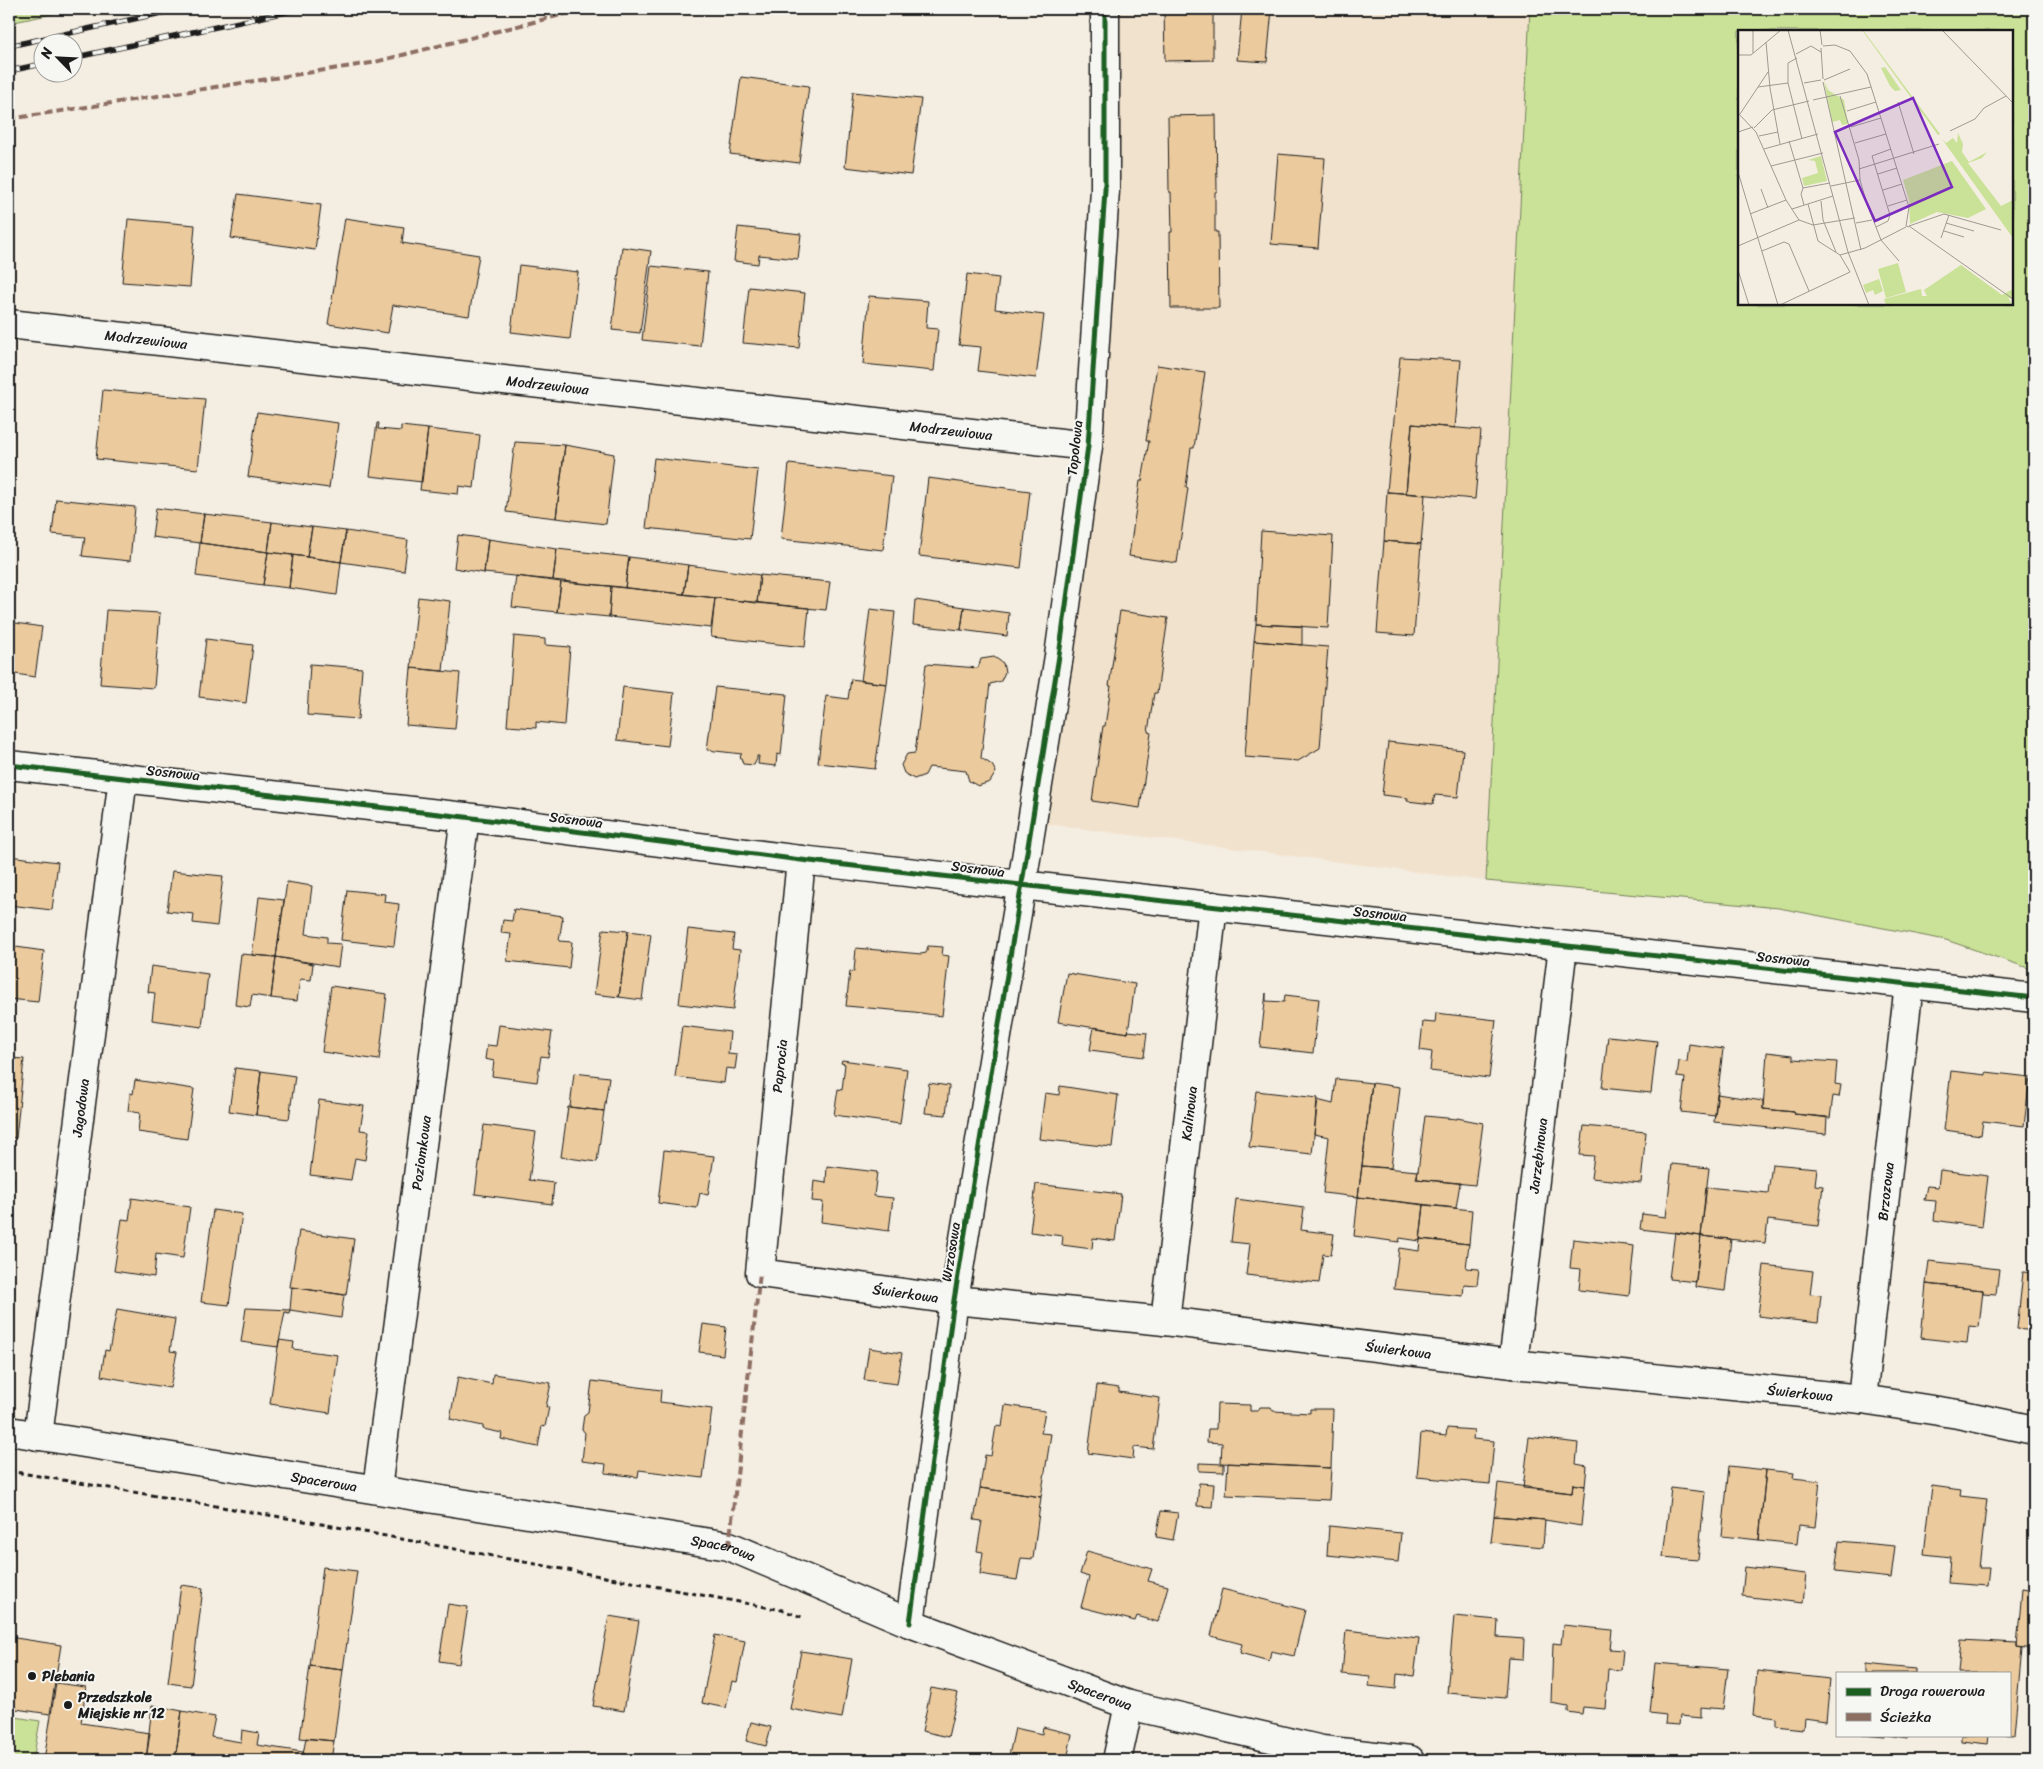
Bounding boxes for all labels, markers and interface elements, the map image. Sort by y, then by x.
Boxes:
inset map [1738,30,2013,305]
north arrow [32,32,82,82]
text: N [33,43,60,63]
street label: Modrzewiowa [104,322,190,357]
street label: Modrzewiowa [505,368,591,402]
street label: Modrzewiowa [908,413,995,448]
street label: Topolowa [1060,419,1090,477]
street label: Sosnowa [145,758,201,788]
street label: Sosnowa [548,804,604,836]
street label: Sosnowa [950,853,1006,885]
street label: Sosnowa [1352,899,1408,929]
street label: Sosnowa [1755,944,1811,974]
street label: Paprocia [765,1038,795,1094]
street label: Jagodowa [64,1077,97,1140]
street label: Kalinowa [1173,1085,1205,1142]
street label: Poziomkowa [404,1113,438,1192]
street label: Jarzębinowa [1521,1116,1555,1196]
street label: Brzozowa [1870,1161,1901,1222]
street label: Wrzosowa [934,1220,968,1284]
street label: Świerkowa [871,1276,940,1310]
street label: Świerkowa [1364,1333,1433,1366]
street label: Świerkowa [1766,1377,1834,1409]
street label: Spacerowa [289,1464,359,1499]
street label: Spacerowa [689,1528,760,1569]
place label: Plebania [42,1664,95,1689]
marker: Plebania [26,1670,38,1682]
street label: Spacerowa [1065,1671,1136,1718]
legend [1836,1672,2010,1736]
text: Droga rowerowa [1880,1678,1986,1704]
place label: Przedszkole Miejskie nr 12 [77,1685,166,1726]
marker: Przedszkole Miejskie nr 12 [62,1699,74,1711]
text: Ścieżka [1880,1704,1932,1730]

